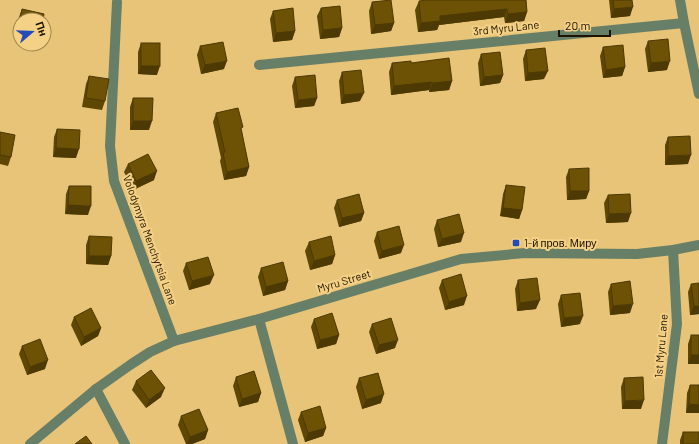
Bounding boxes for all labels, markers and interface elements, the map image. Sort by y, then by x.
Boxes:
north arrow [12,12,52,52]
scale bar [559,12,610,38]
street label: 3rd Myru Lane [472,18,540,37]
text: 20 m [565,18,591,32]
text: Пн [33,20,50,38]
street label: Volodymyra Menchytsia Lane [121,173,180,307]
place label: 1-й пров. Миру [524,236,597,249]
marker: 1-й пров. Миру [511,238,521,248]
street label: Myru Street [316,266,372,295]
street label: 1st Myru Lane [651,313,670,378]

